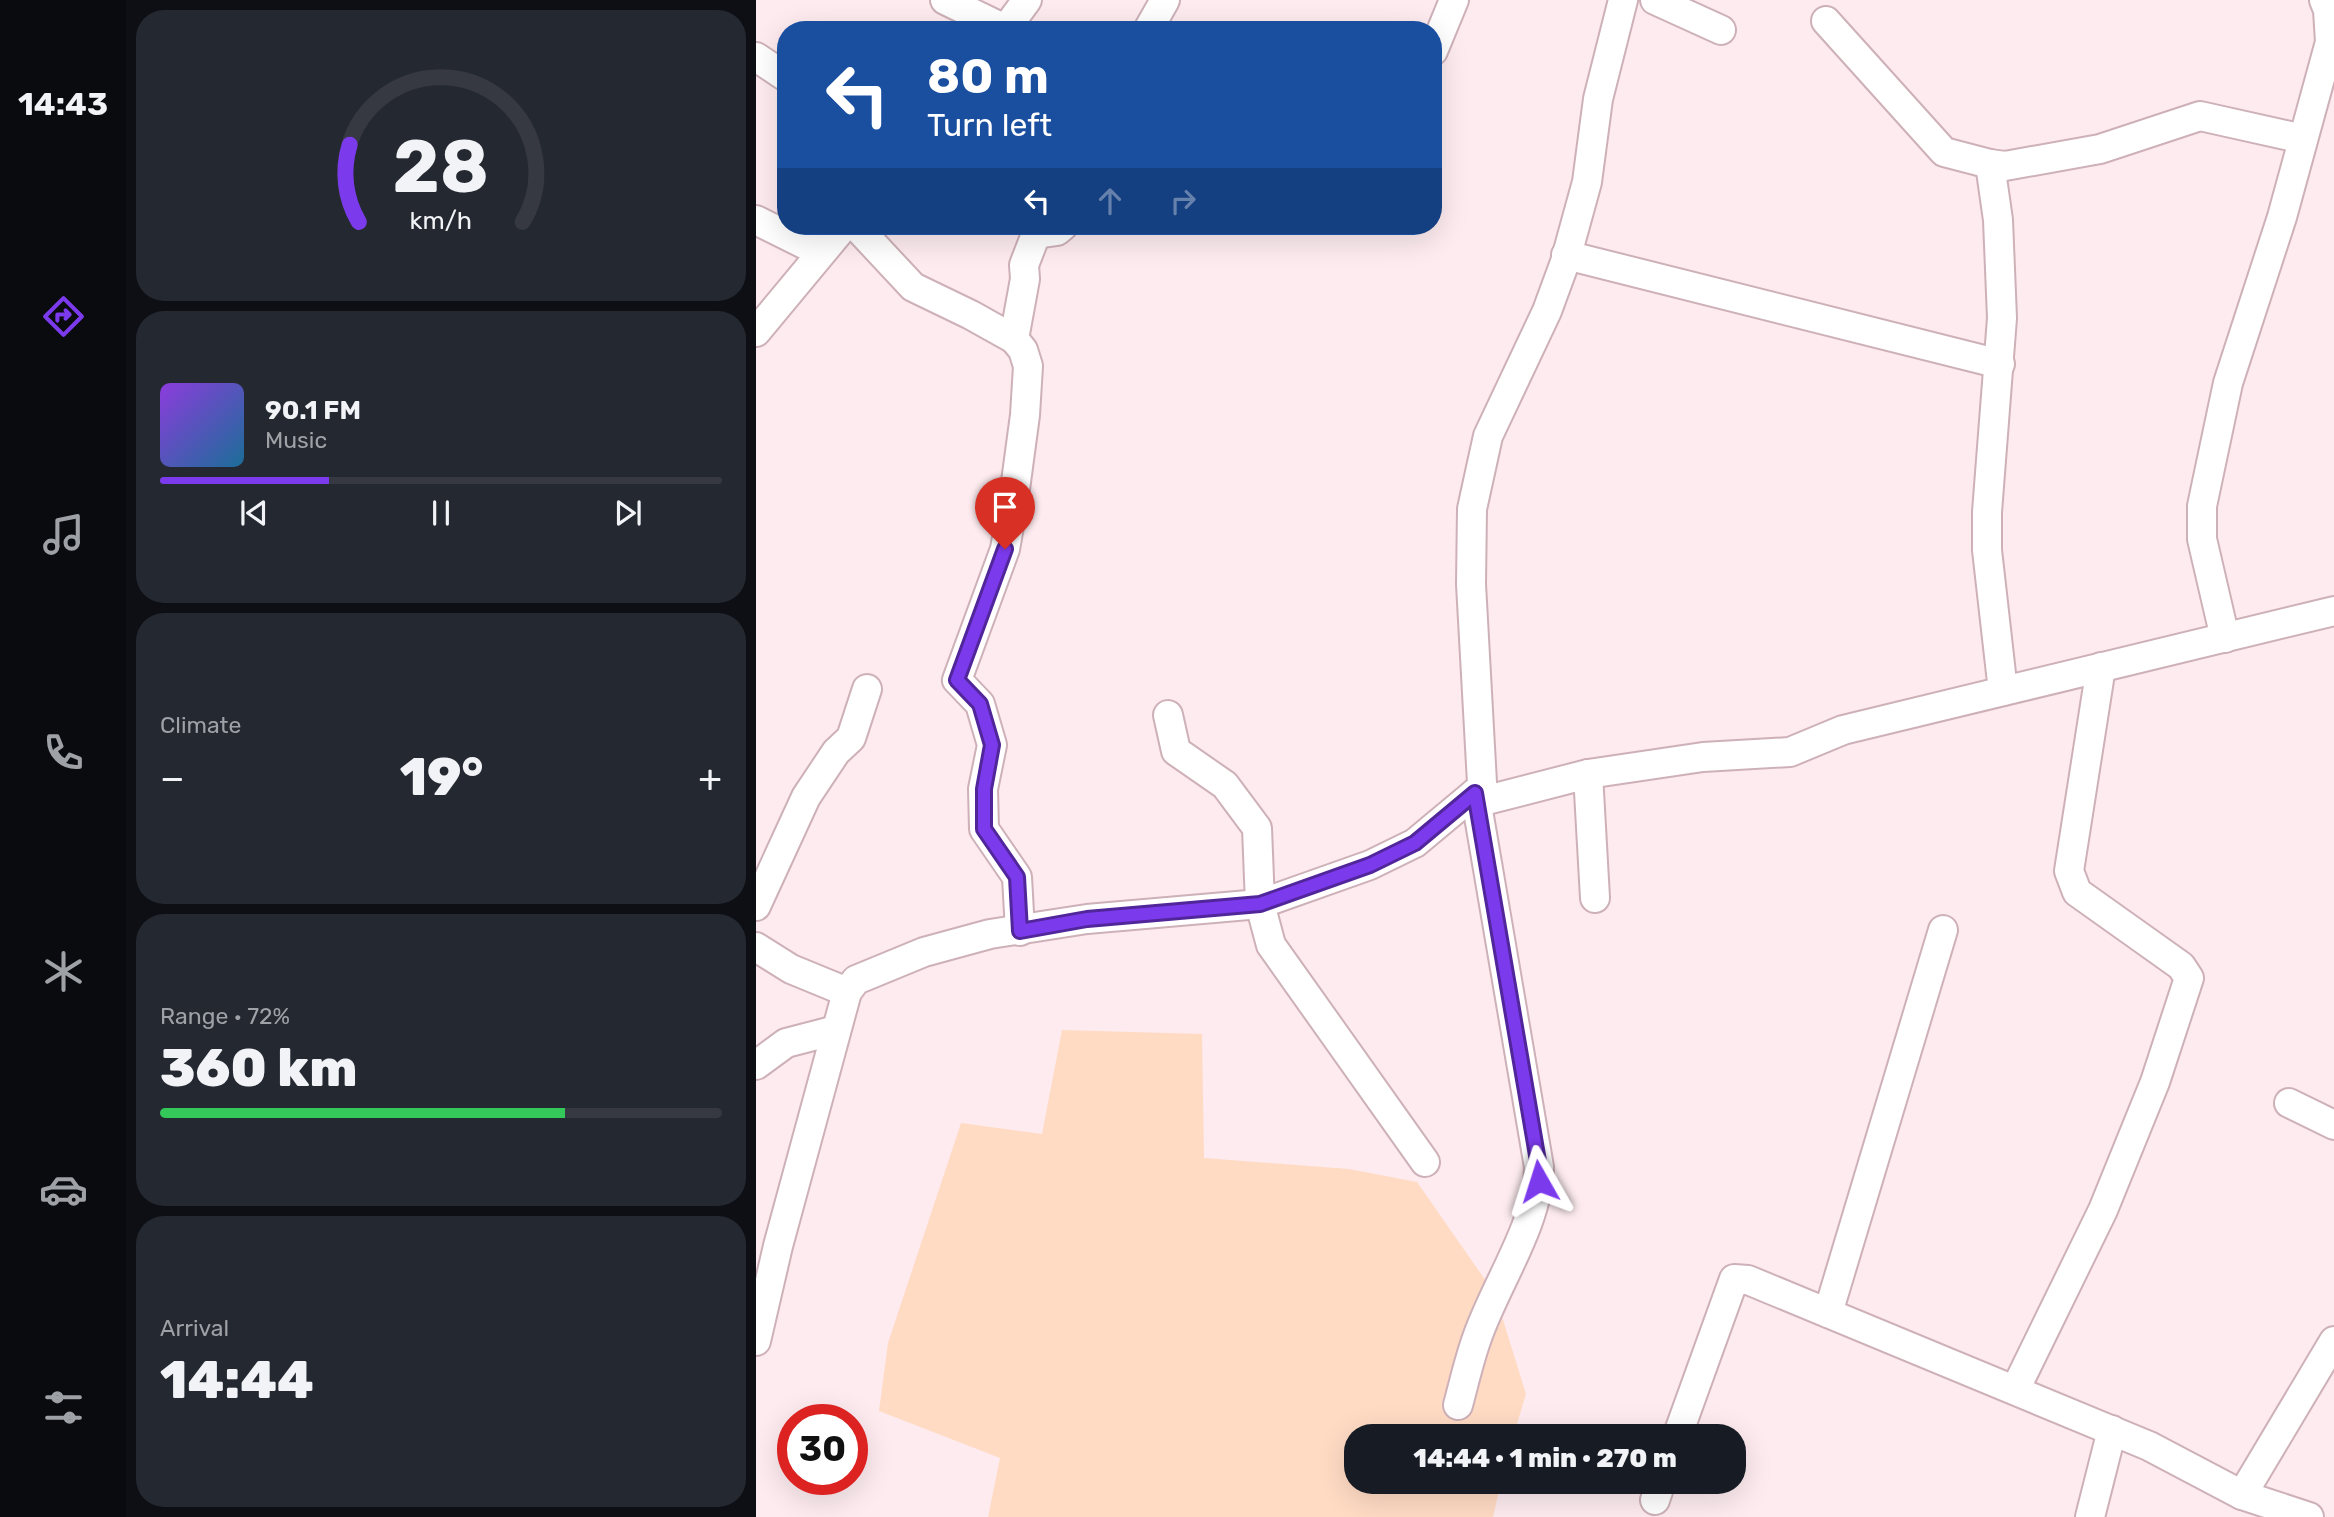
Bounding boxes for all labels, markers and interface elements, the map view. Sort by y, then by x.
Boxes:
text: 80 m [927,47,1049,105]
icon: left [812,49,903,140]
text: 14:43 [18,85,108,123]
text: Turn left [927,106,1052,144]
text: 28 [393,124,489,210]
icon: left [1018,182,1056,220]
icon: ahead [1091,182,1129,220]
icon: right [1164,182,1202,220]
text: km/h [410,206,472,235]
icon: directions [39,292,88,341]
text: 90.1 FM [265,395,361,426]
text: Music [265,426,327,454]
pin [975,477,1035,549]
icon: arrive [986,488,1024,526]
icon: previous [235,494,273,532]
icon: pause [422,494,460,532]
icon: next [609,494,647,532]
icon: music [39,510,88,559]
text: Climate [160,711,241,739]
icon: phone [39,728,88,777]
text: 19° [400,746,483,808]
text: − [160,755,185,801]
text: + [698,755,722,801]
icon: climate [39,947,88,996]
text: Range · 72% [160,1002,290,1030]
text: 360 km [160,1037,357,1099]
position arrow [1502,1144,1576,1218]
icon: car [39,1165,88,1214]
text: Arrival [160,1314,229,1342]
text: 14:44 [160,1349,314,1411]
icon: filters [39,1383,88,1432]
speed limit sign: 30 [777,1404,868,1495]
text: 14:44 · 1 min · 270 m [1413,1443,1677,1474]

